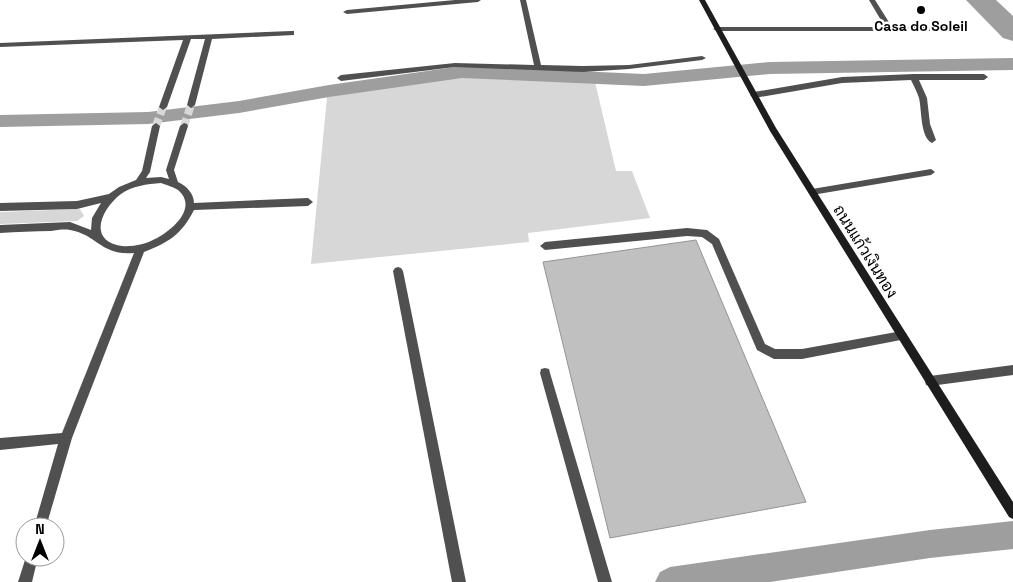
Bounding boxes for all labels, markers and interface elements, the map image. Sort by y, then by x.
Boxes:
marker: Casa do Soleil [915,4,927,16]
place label: Casa do Soleil [874,17,968,35]
street label: ถนนแก้วเงินทอง [829,201,903,302]
north arrow [15,517,65,567]
text: N [35,520,45,538]

